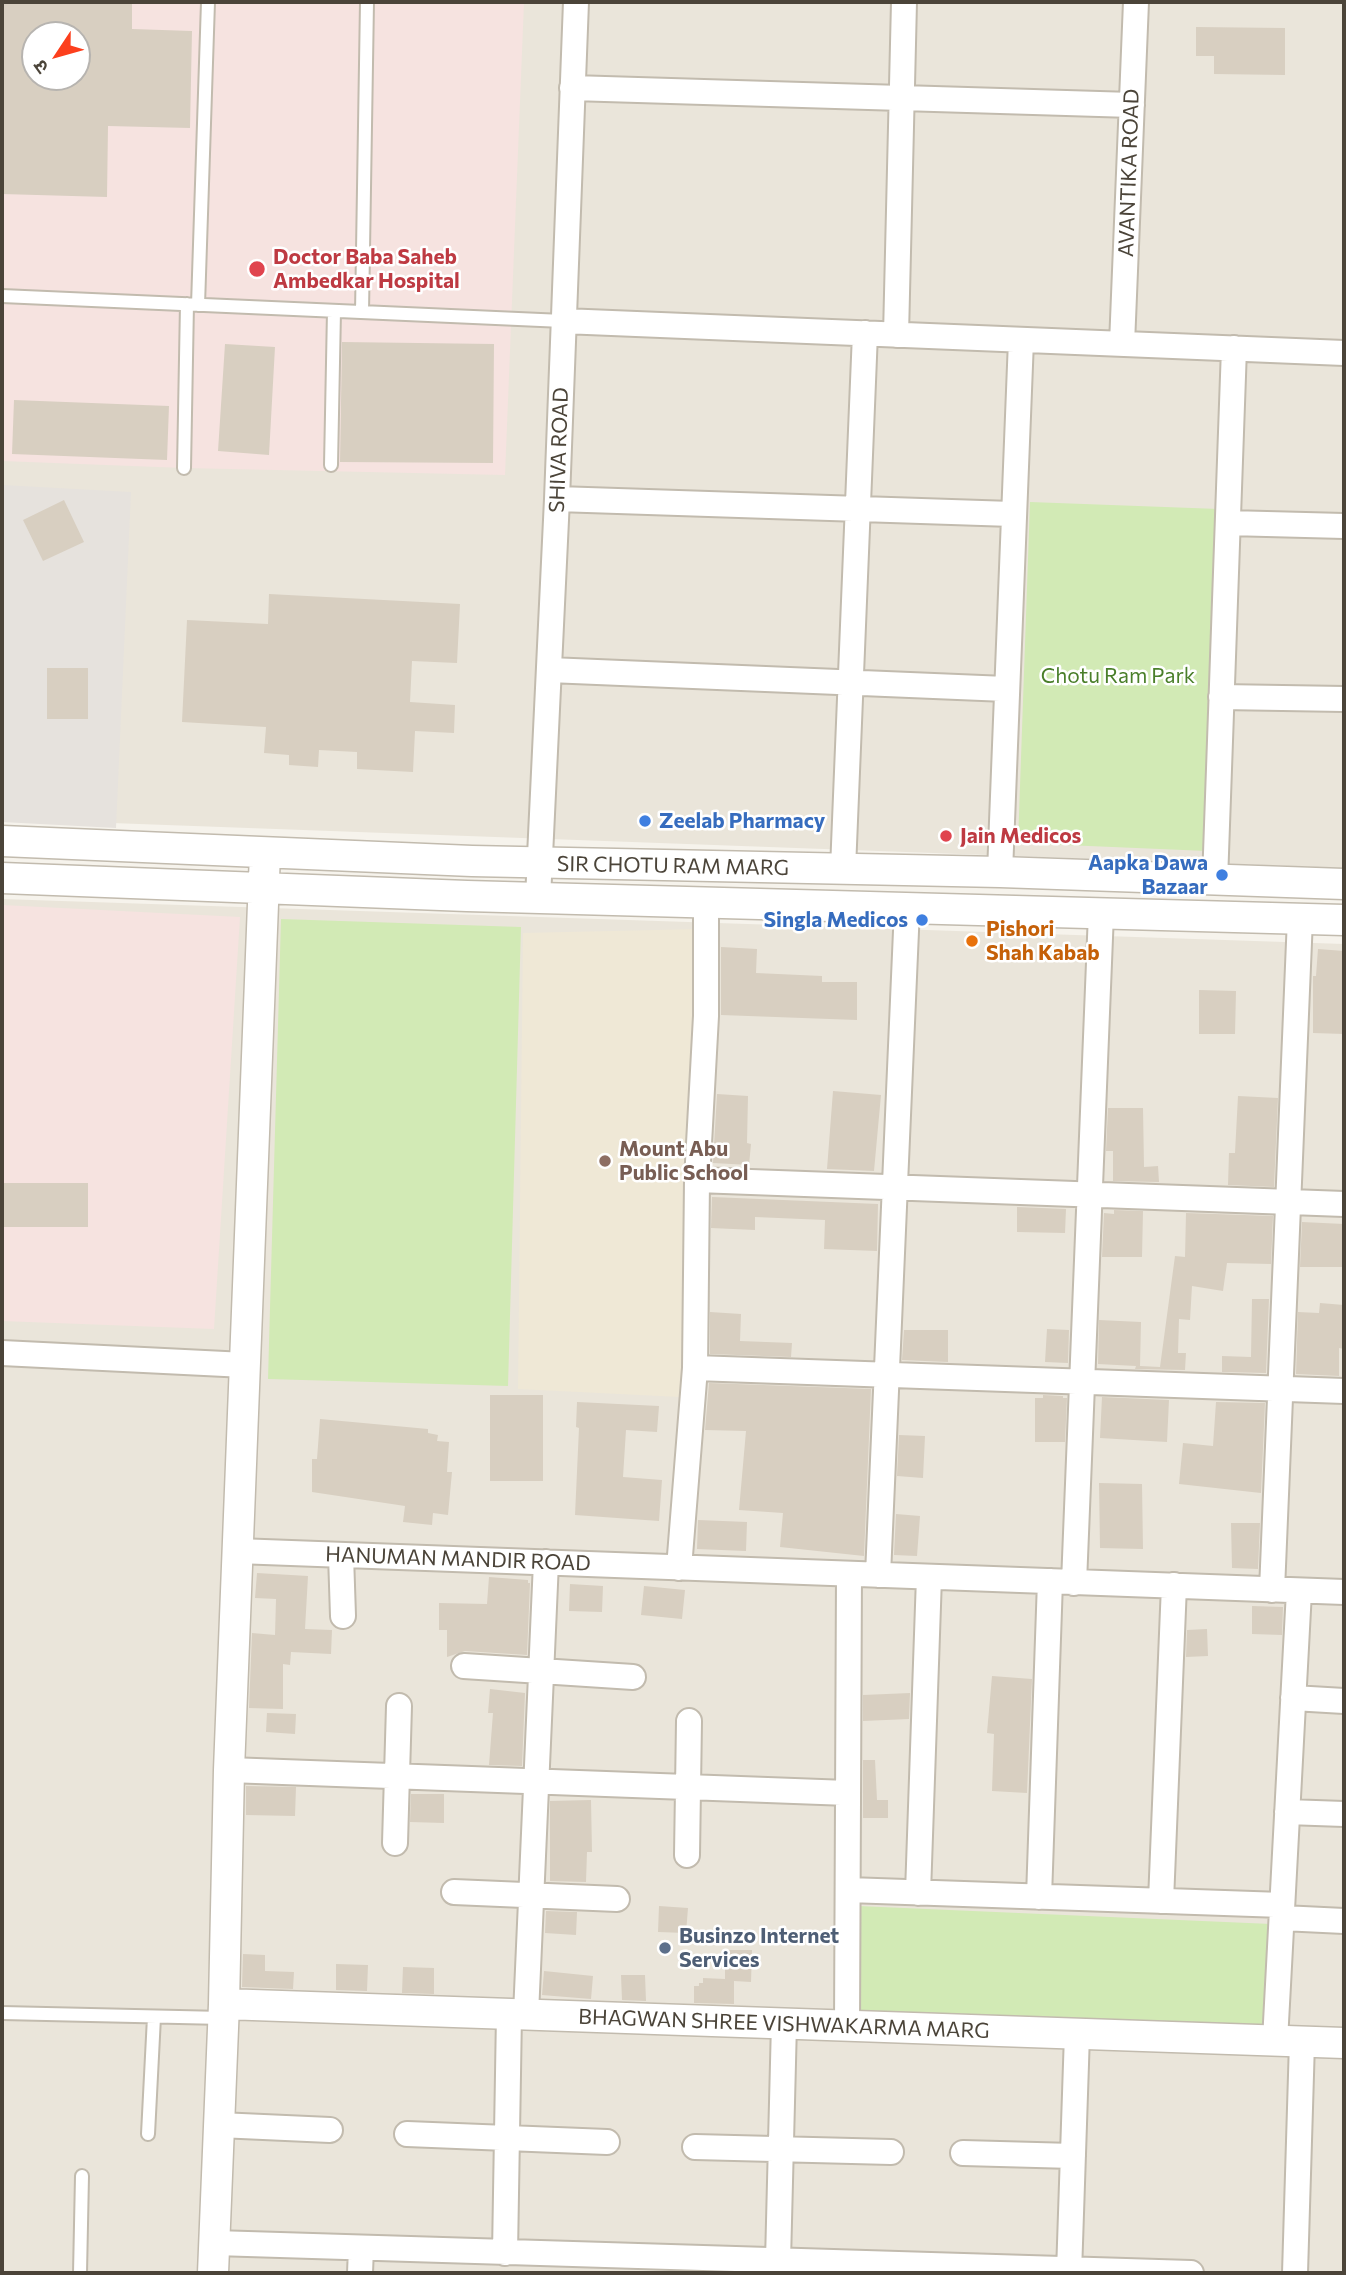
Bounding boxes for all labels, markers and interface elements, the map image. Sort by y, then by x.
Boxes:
north arrow [21,21,91,91]
text: उ [28,56,53,79]
street label: AVANTIKA ROAD [1113,88,1145,258]
place label: Doctor Baba Saheb Ambedkar Hospital [273,244,460,294]
marker: Doctor Baba Saheb Ambedkar Hospital [247,259,267,279]
street label: SHIVA ROAD [544,387,574,513]
park label: Chotu Ram Park [1041,663,1195,689]
place label: Zeelab Pharmacy [659,808,825,834]
marker: Zeelab Pharmacy [637,813,653,829]
place label: Jain Medicos [960,823,1081,849]
marker: Jain Medicos [938,828,954,844]
place label: Aapka Dawa Bazaar [1088,850,1208,900]
street label: SIR CHOTU RAM MARG [557,851,789,881]
marker: Aapka Dawa Bazaar [1214,867,1230,883]
place label: Singla Medicos [763,907,908,933]
marker: Singla Medicos [914,912,930,928]
place label: Pishori Shah Kabab [986,916,1100,966]
marker: Pishori Shah Kabab [964,933,980,949]
place label: Mount Abu Public School [619,1136,749,1186]
marker: Mount Abu Public School [597,1153,613,1169]
street label: HANUMAN MANDIR ROAD [325,1542,591,1576]
place label: Businzo Internet Services [679,1923,839,1973]
marker: Businzo Internet Services [657,1940,673,1956]
street label: BHAGWAN SHREE VISHWAKARMA MARG [578,2004,990,2044]

